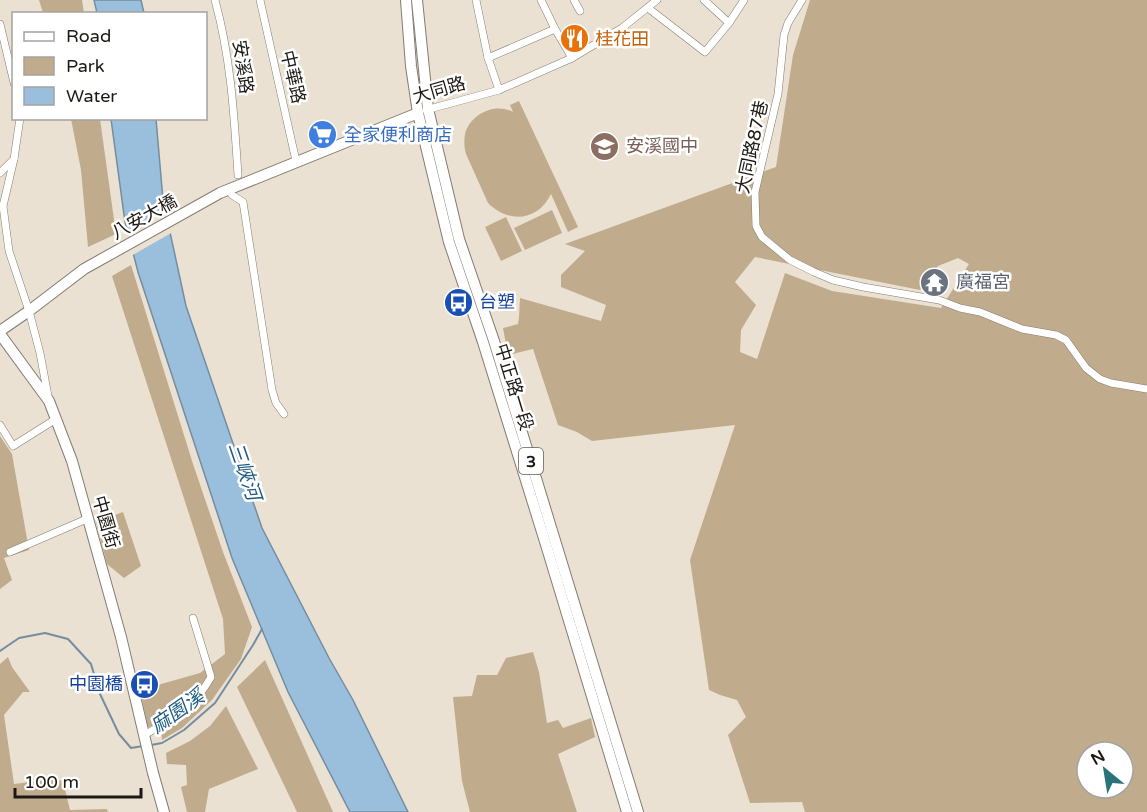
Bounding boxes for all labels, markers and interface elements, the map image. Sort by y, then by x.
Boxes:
legend [12,12,207,120]
restaurant icon: 桂花田 [558,23,590,55]
text: Road [66,25,111,47]
place label: 桂花田 [595,28,649,50]
street label: 安溪路 [228,39,258,95]
street label: 中華路 [276,48,310,106]
text: Park [66,55,105,77]
street label: 大同路 [410,72,468,108]
text: Water [66,85,117,107]
street label: 大同路87巷 [731,98,773,196]
supermarket icon: 全家便利商店 [307,119,339,151]
place label: 全家便利商店 [344,124,452,146]
school or university icon: 安溪國中 [589,130,621,162]
place label: 安溪國中 [626,135,698,157]
street label: 八安大橋 [107,190,181,244]
temple icon: 廣福宮 [919,266,951,298]
place label: 廣福宮 [956,271,1010,293]
bus stop icon: 台塑 [442,286,474,318]
place label: 台塑 [479,291,515,313]
street label: 中正路一段 [490,341,538,433]
water label: 三峽河 [223,439,266,507]
road number: 3 [519,448,543,474]
street label: 中園街 [88,493,124,551]
bus stop icon: 中園橋 [128,668,160,700]
place label: 中園橋 [69,673,123,695]
water label: 麻園溪 [146,683,211,739]
north arrow [1075,740,1135,800]
text: N [1087,746,1109,770]
scale bar [15,761,141,799]
text: 100 m [24,771,79,793]

